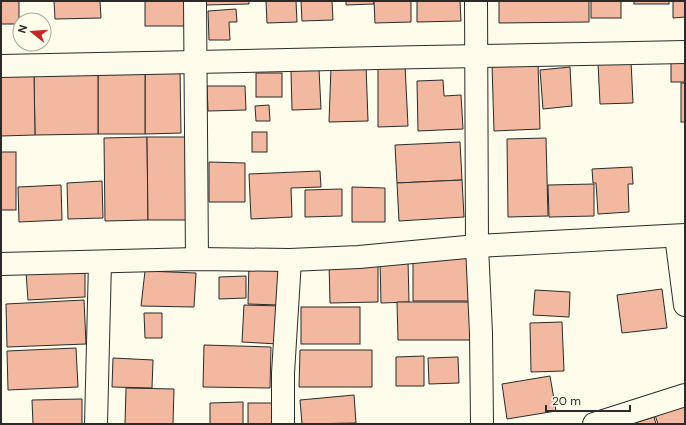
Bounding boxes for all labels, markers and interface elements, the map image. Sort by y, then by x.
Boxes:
north arrow [12,12,52,52]
text: N [15,23,30,35]
scale bar [546,387,630,413]
text: 20 m [552,393,581,409]

